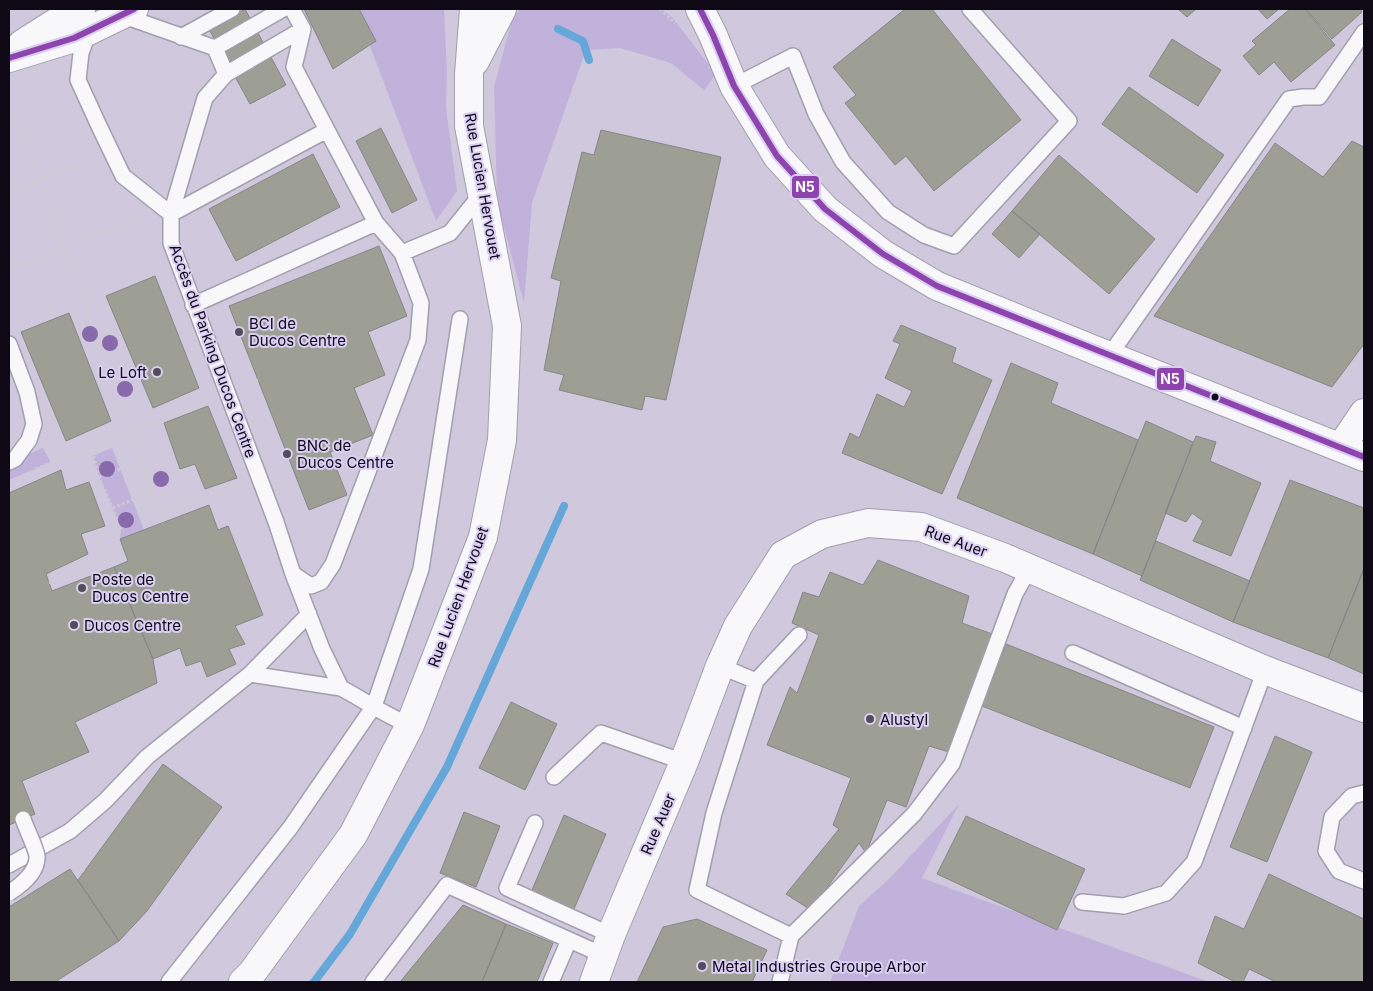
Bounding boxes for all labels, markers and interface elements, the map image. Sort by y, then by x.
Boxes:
street label: Rue Lucien Hervouet [461,111,505,261]
line badge: N5 [791,175,820,199]
text: N5 [795,178,815,195]
street label: Accès du Parking Ducos Centre [165,242,261,460]
place label: BCI de Ducos Centre [249,314,346,350]
marker: BCI de Ducos Centre [233,326,245,338]
place label: Le Loft [98,363,147,382]
marker: Le Loft [151,366,163,378]
line badge: N5 [1156,367,1185,391]
text: N5 [1160,370,1180,387]
unlabelled marker [1210,392,1220,402]
place label: BNC de Ducos Centre [297,436,394,472]
marker: BNC de Ducos Centre [281,448,293,460]
street label: Rue Auer [922,521,990,561]
street label: Rue Lucien Hervouet [424,524,492,670]
place label: Poste de Ducos Centre [92,570,189,606]
marker: Poste de Ducos Centre [76,582,88,594]
place label: Ducos Centre [84,616,181,635]
marker: Ducos Centre [68,619,80,631]
place label: Alustyl [880,710,928,729]
marker: Alustyl [864,713,876,725]
street label: Rue Auer [637,790,680,858]
place label: Metal Industries Groupe Arbor [712,957,927,976]
marker: Metal Industries Groupe Arbor [696,960,708,972]

